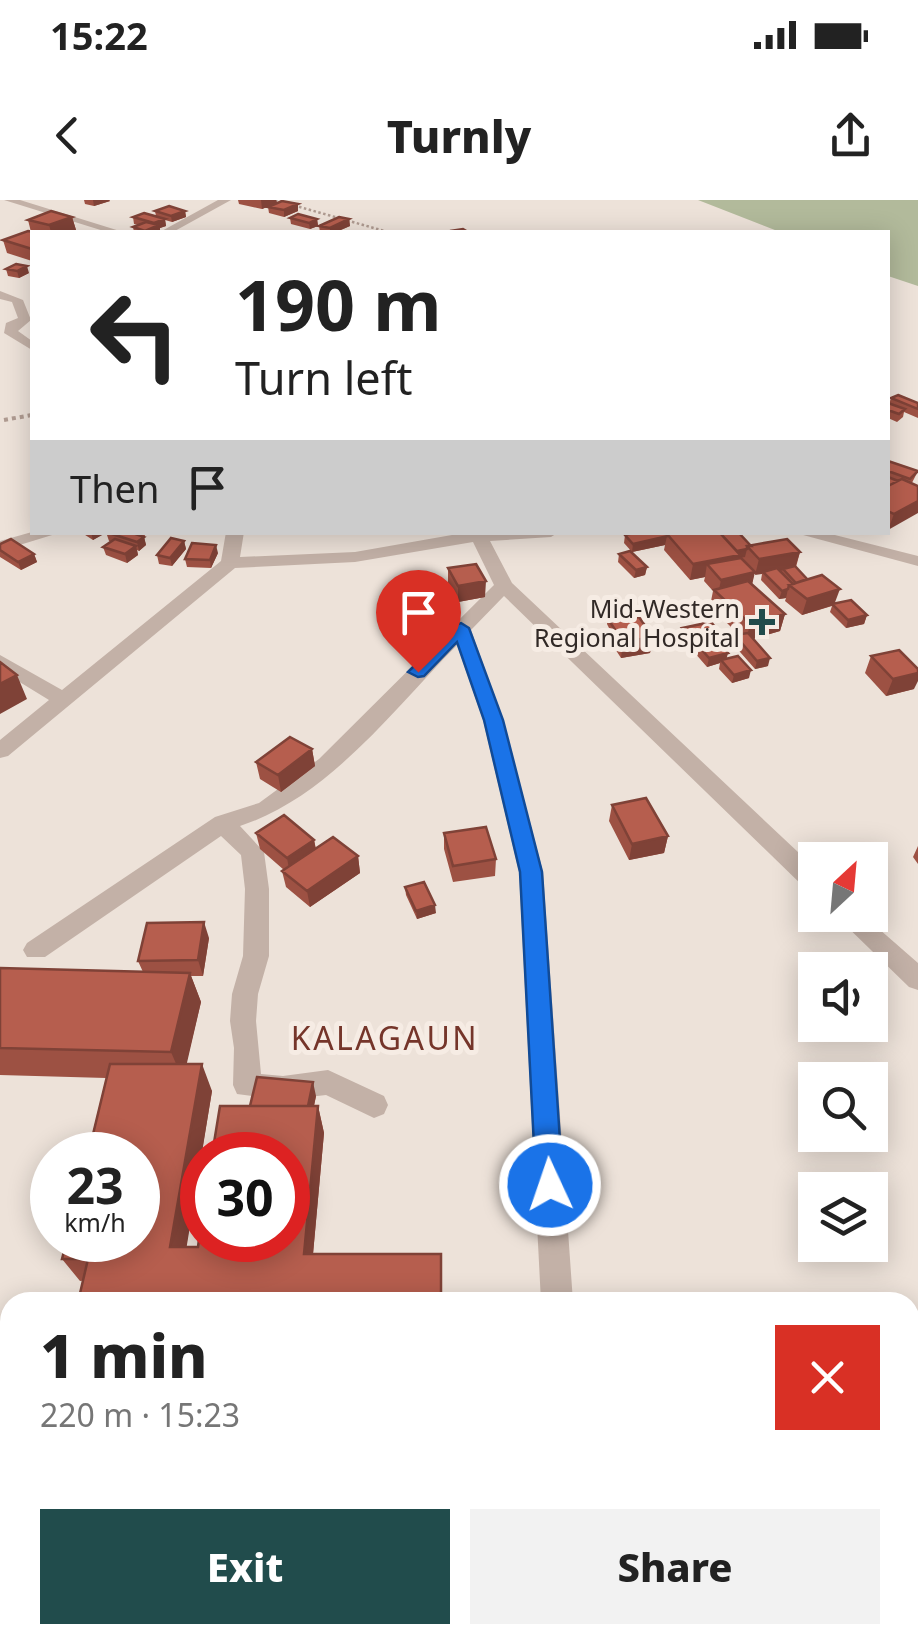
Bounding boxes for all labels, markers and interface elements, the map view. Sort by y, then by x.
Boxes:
text: 15:22 [50,9,148,61]
text: Turnly [387,105,531,166]
icon: back [40,108,95,163]
icon: share [823,108,878,163]
text: 190 m [235,256,442,352]
icon: left [70,270,200,400]
text: Turn left [235,347,412,408]
icon: arrive [180,460,235,515]
text: Then [70,462,160,514]
pin [376,570,461,673]
icon: arrive [391,585,446,640]
place label: Mid-Western Regional Hospital [534,591,740,654]
marker: Mid-Western Regional Hospital [749,609,775,635]
north arrow [798,842,888,932]
map controls [798,842,888,1262]
button: sound [798,952,888,1042]
district label: KALAGAUN [291,1016,479,1059]
button: search [798,1062,888,1152]
speed limit sign: 30 [180,1132,310,1262]
position arrow [498,1133,602,1237]
text: 23 [66,1151,124,1219]
button: layers [798,1172,888,1262]
text: km/h [64,1205,126,1239]
text: 1 min [40,1314,208,1396]
button: close [775,1325,880,1430]
text: 220 m · 15:23 [40,1393,240,1436]
button: Exit [40,1509,450,1624]
button: Share [470,1509,880,1624]

